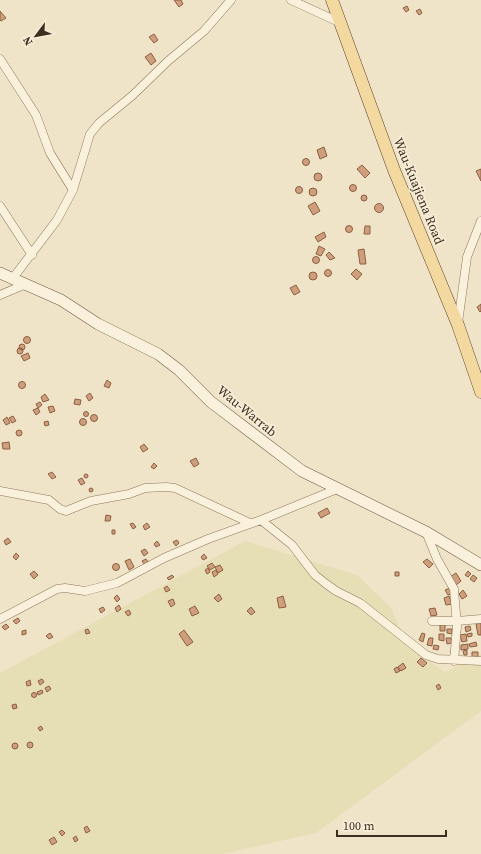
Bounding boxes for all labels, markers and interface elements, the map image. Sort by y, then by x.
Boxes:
north arrow [16,16,56,56]
text: N [19,34,36,48]
street label: Wau-Kuajiena Road [390,135,448,247]
street label: Wau-Warrab [214,382,280,440]
scale bar [337,812,446,838]
text: 100 m [343,818,375,834]

